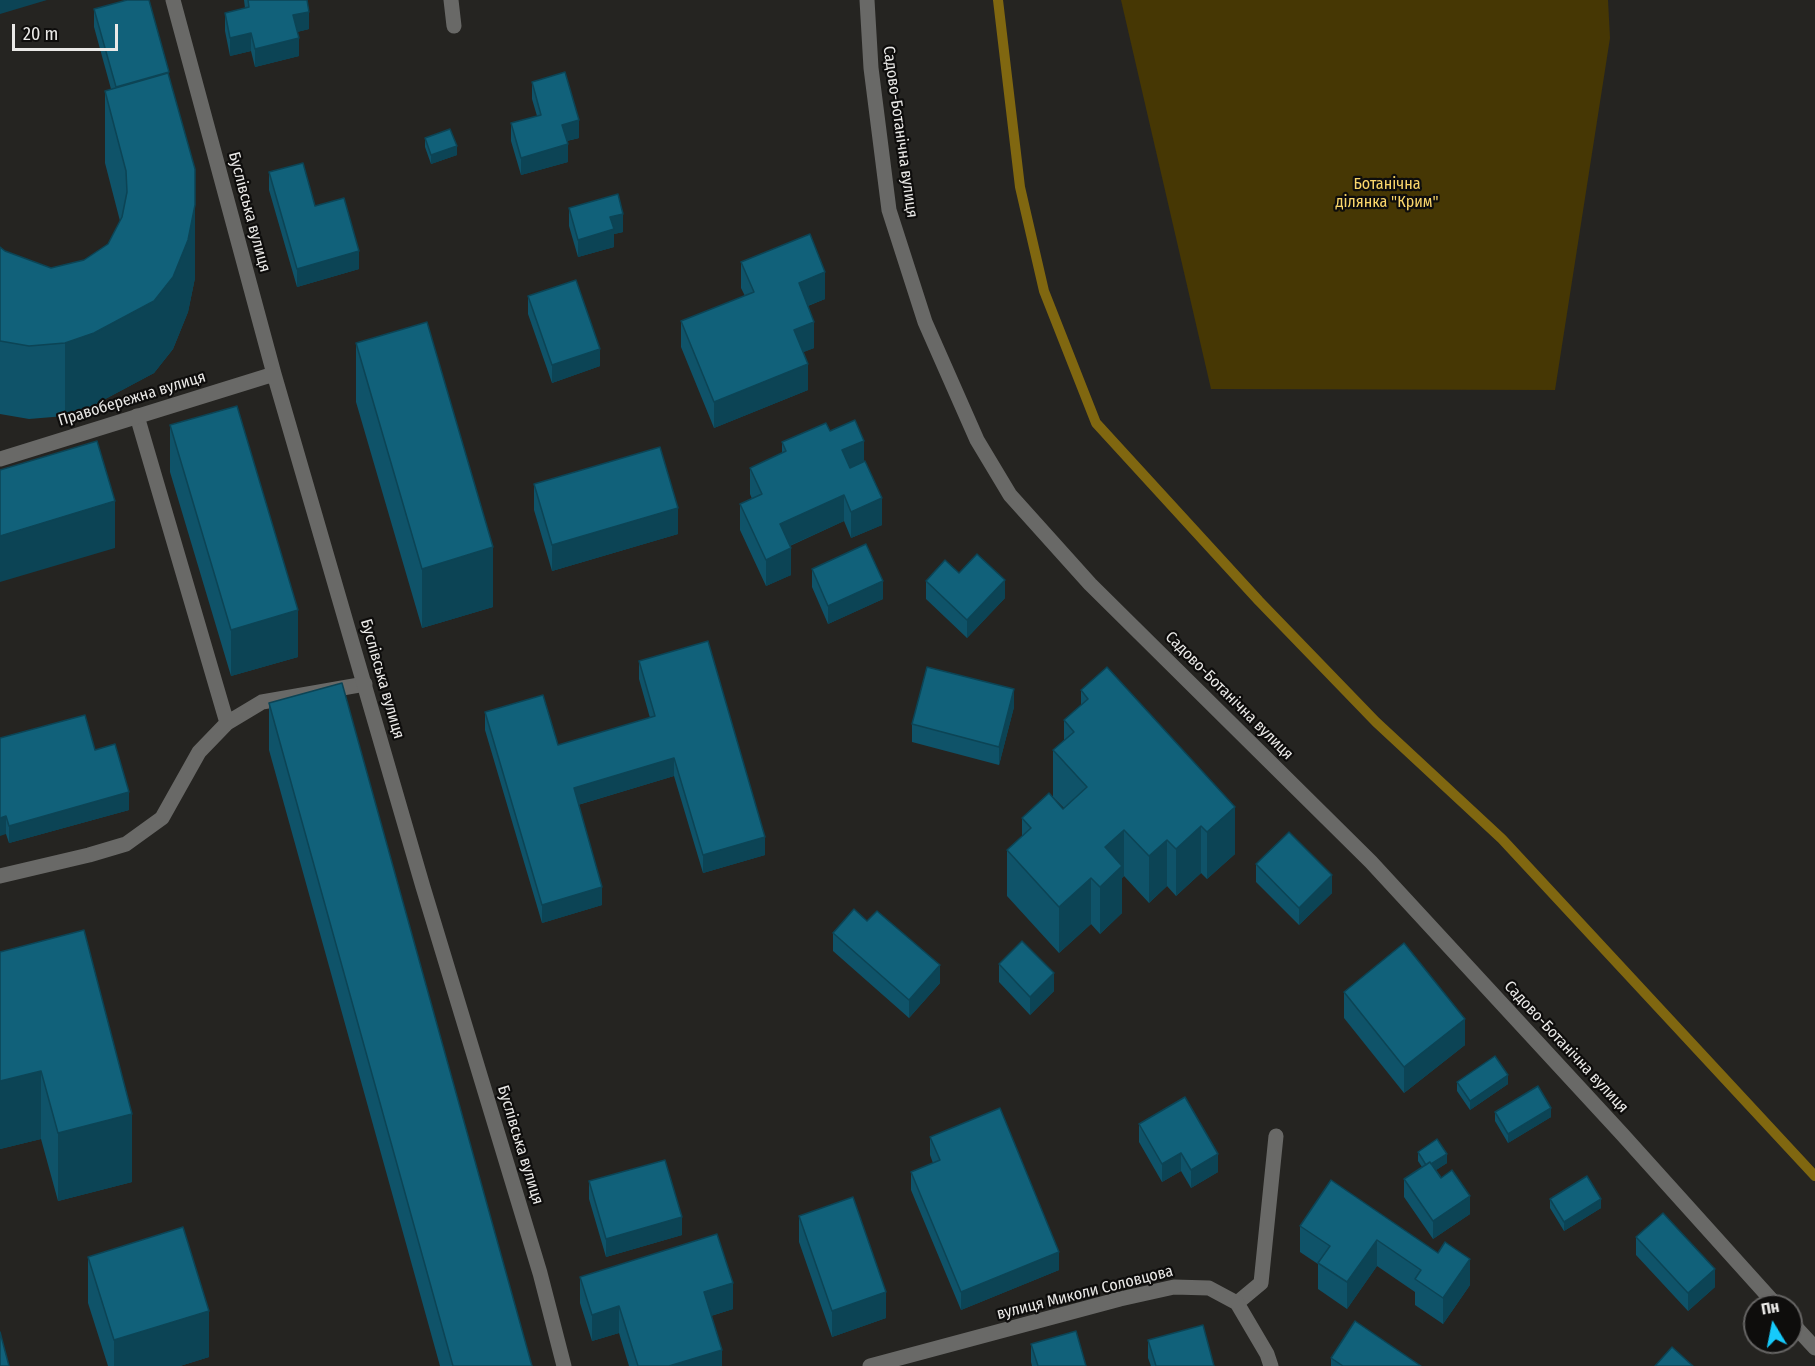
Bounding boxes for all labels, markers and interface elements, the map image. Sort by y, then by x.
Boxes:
scale bar [15,12,122,50]
text: 20 m [23,23,58,45]
street label: Садово-Ботанічна вулиця [878,45,922,219]
street label: Буслівська вулиця [224,150,274,274]
park label: Ботанічна ділянка "Крим" [1335,175,1439,213]
street label: Правобережна вулиця [56,367,208,431]
street label: Буслівська вулиця [356,617,408,741]
street label: Садово-Ботанічна вулиця [1161,628,1297,764]
street label: Садово-Ботанічна вулиця [1500,977,1632,1117]
street label: Буслівська вулиця [493,1083,547,1207]
street label: вулиця Миколи Соловцова [995,1262,1175,1324]
north arrow [1743,1294,1803,1354]
text: Пн [1760,1297,1781,1319]

